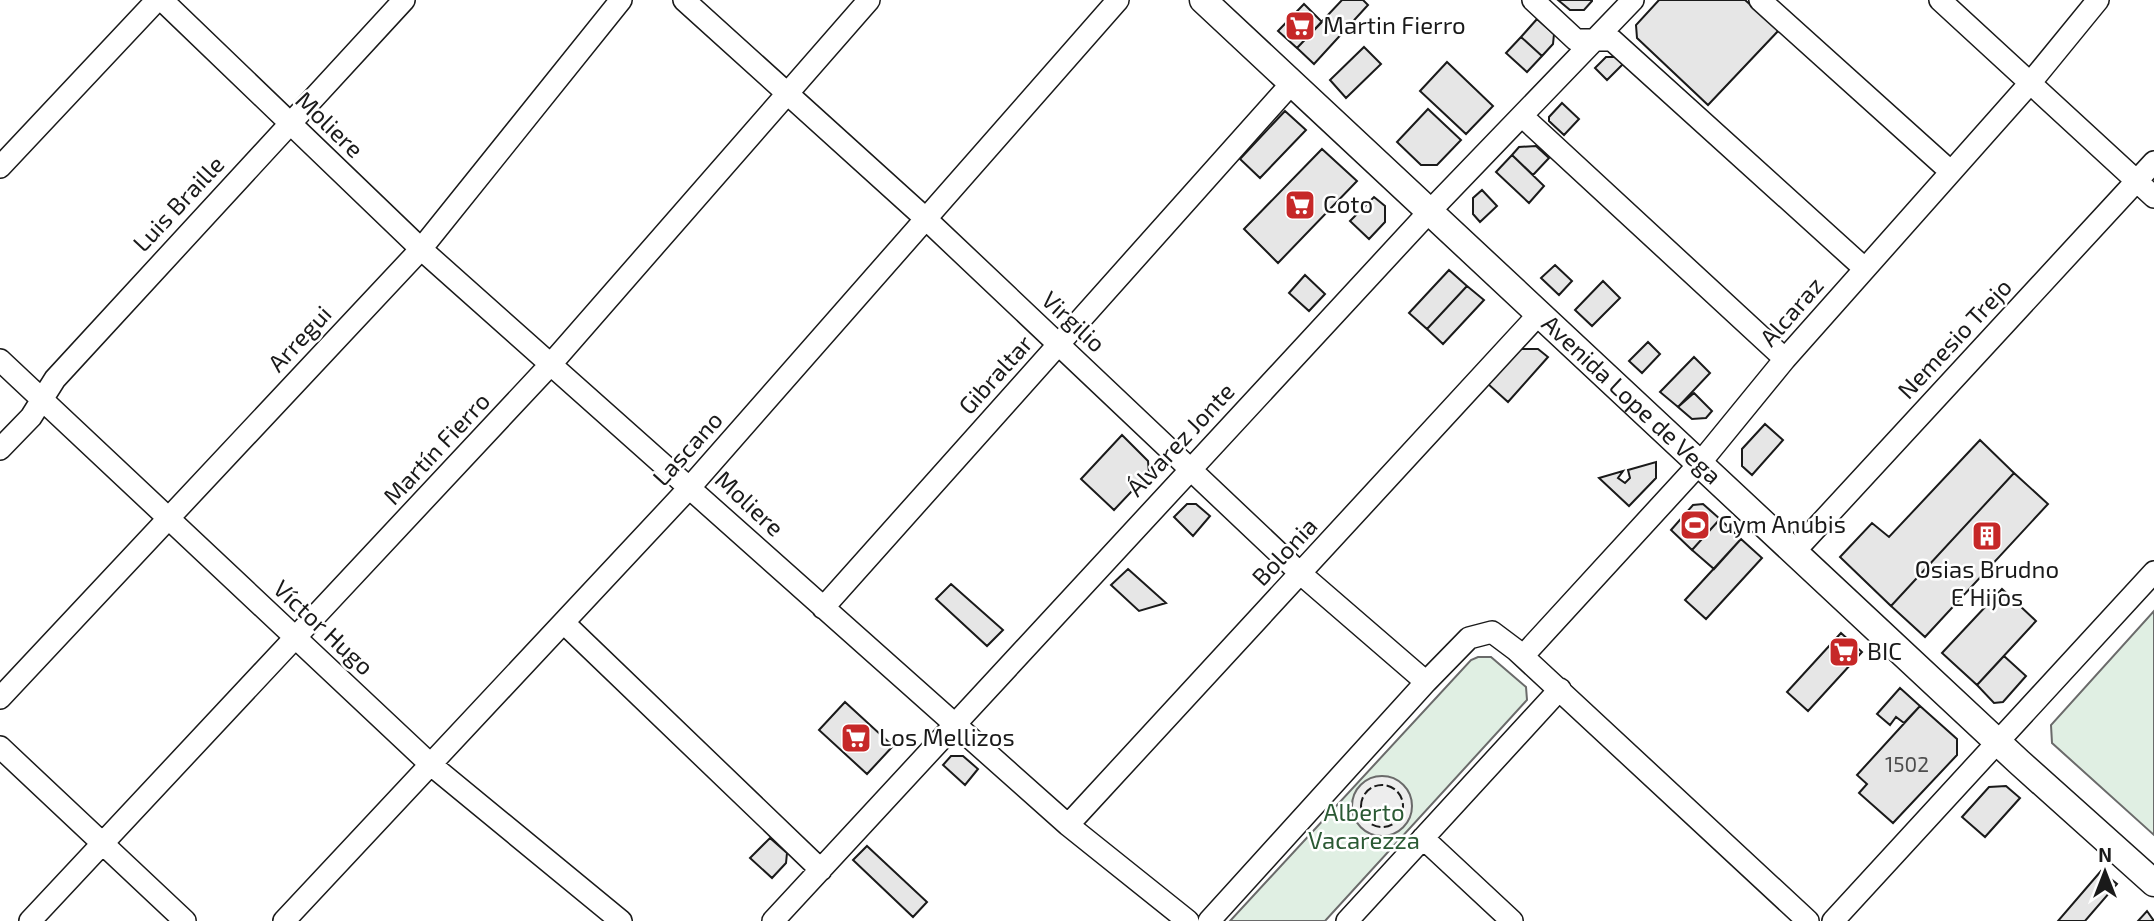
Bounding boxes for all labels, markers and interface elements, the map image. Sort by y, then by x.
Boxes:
supermarket icon: Martin Fierro [1283,9,1317,43]
place label: Martin Fierro [1323,10,1466,39]
street label: Moliere [290,85,370,163]
street label: Luis Braille [126,149,230,257]
supermarket icon: Coto [1283,188,1317,222]
place label: Coto [1323,189,1373,218]
street label: Alcaraz [1753,271,1829,351]
street label: Nemesio Trejo [1891,272,2017,404]
street label: Virgilio [1036,284,1112,357]
street label: Arregui [261,299,337,377]
street label: Avenida Lope de Vega [1537,308,1728,490]
street label: Gibraltar [952,328,1038,420]
street label: Álvarez Jonte [1120,376,1240,502]
street label: Martín Fierro [377,386,495,510]
street label: Lascano [646,405,728,491]
street label: Moliere [710,464,790,542]
sports icon: Gym Anubis [1678,508,1712,542]
place label: Gym Anubis [1718,509,1846,538]
street label: Bolonia [1245,511,1323,591]
building icon: Osias Brudno E Hijos [1970,519,2004,553]
place label: Osias Brudno E Hijos [1915,554,2059,611]
street label: Víctor Hugo [268,573,380,681]
supermarket icon: BIC [1827,635,1861,669]
place label: BIC [1867,636,1902,665]
supermarket icon: Los Mellizos [839,721,873,755]
place label: Los Mellizos [879,722,1015,751]
house number: 1502 [1885,751,1929,776]
park label: Alberto Vacarezza [1308,797,1420,854]
north arrow [2070,837,2140,907]
text: N [2098,843,2112,866]

